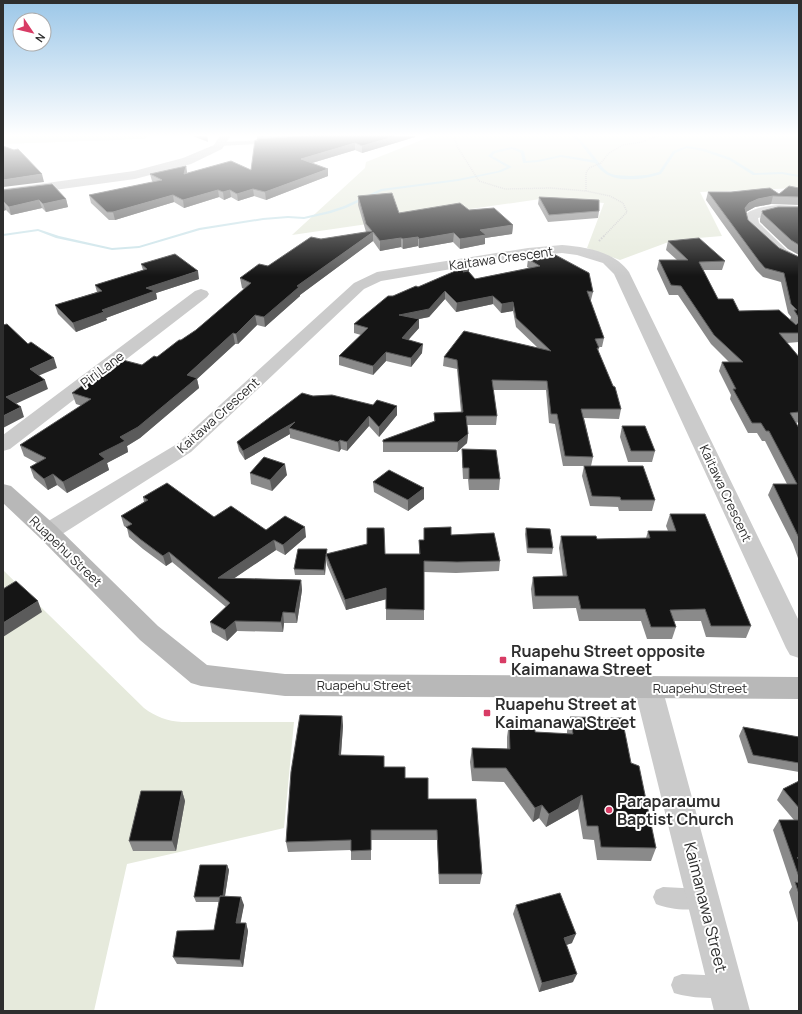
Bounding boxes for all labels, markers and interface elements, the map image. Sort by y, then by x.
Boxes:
north arrow [12,12,52,52]
text: N [32,30,49,46]
street label: Kaitawa Crescent [448,242,554,274]
street label: Piri Lane [76,346,128,391]
street label: Kaitawa Crescent [173,373,263,457]
street label: Kaitawa Crescent [696,442,756,544]
street label: Ruapehu Street [26,512,106,590]
place label: Ruapehu Street opposite Kaimanawa Street [511,640,705,680]
marker: Ruapehu Street opposite Kaimanawa Street [498,655,508,665]
street label: Ruapehu Street [317,676,411,694]
street label: Ruapehu Street [653,679,747,697]
place label: Ruapehu Street at Kaimanawa Street [495,693,637,733]
marker: Ruapehu Street at Kaimanawa Street [482,708,492,718]
place label: Paraparaumu Baptist Church [617,790,734,830]
marker: Paraparaumu Baptist Church [604,805,614,815]
street label: Kaimanawa Street [679,840,733,974]

